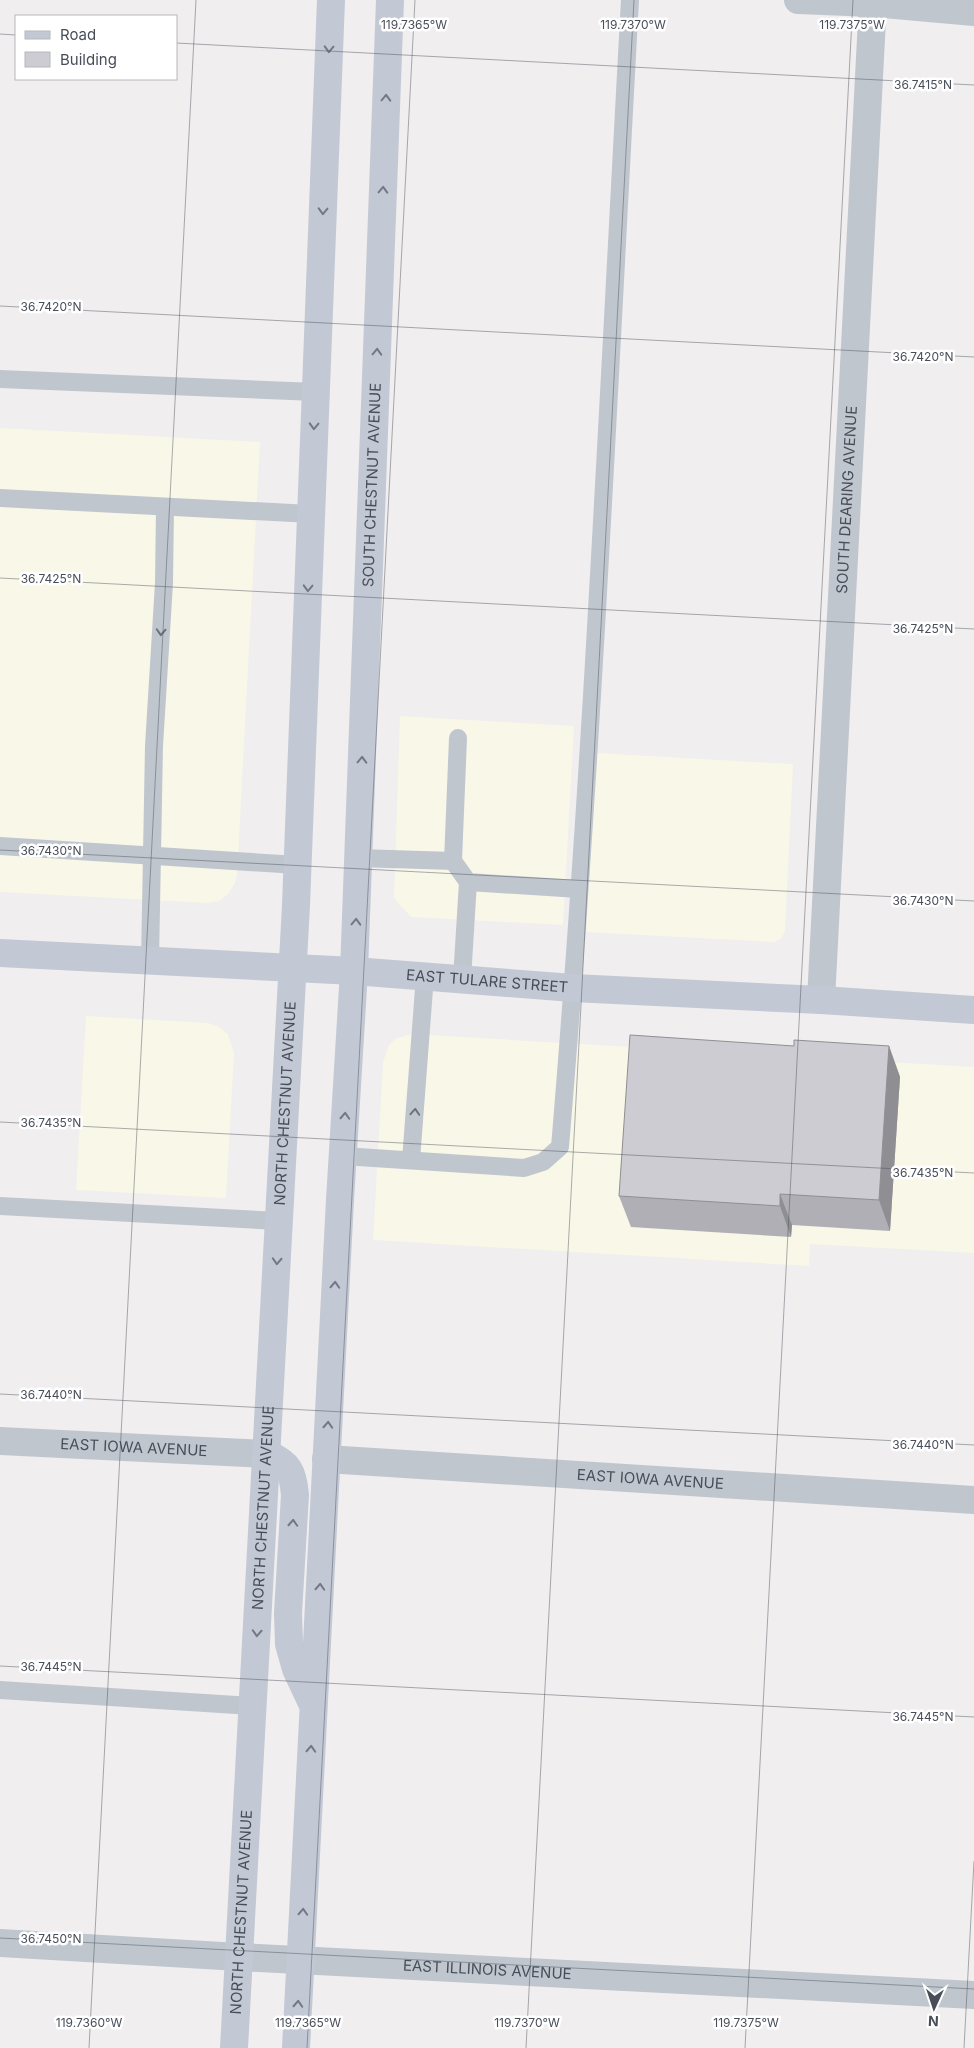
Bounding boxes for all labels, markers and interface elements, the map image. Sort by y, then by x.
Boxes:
legend [15,15,178,80]
text: 119.7365°W [381,17,447,32]
text: 119.7370°W [600,17,666,32]
text: 119.7375°W [819,17,885,32]
text: Road [60,25,96,44]
one-way arrow [324,45,334,53]
text: Building [60,50,117,69]
text: 36.7415°N [894,77,952,92]
one-way arrow [381,94,391,102]
one-way arrow [377,186,388,194]
one-way arrow [317,207,328,215]
text: 36.7420°N [21,299,81,314]
one-way arrow [371,348,382,356]
text: 36.7420°N [893,349,953,364]
street label: SOUTH CHESTNUT AVENUE [358,382,385,587]
street label: SOUTH DEARING AVENUE [832,405,861,594]
one-way arrow [309,422,320,430]
text: 36.7425°N [21,571,81,586]
one-way arrow [303,585,313,593]
text: 36.7425°N [893,621,953,636]
one-way arrow [155,628,166,636]
one-way arrow [356,755,367,763]
text: 36.7430°N [20,843,82,858]
text: 36.7430°N [892,893,954,908]
one-way arrow [350,918,361,926]
street label: EAST TULARE STREET [406,965,569,997]
street label: NORTH CHESTNUT AVENUE [270,1001,300,1206]
one-way arrow [409,1107,420,1115]
one-way arrow [340,1112,351,1120]
text: 36.7435°N [21,1115,81,1130]
text: 36.7435°N [893,1165,953,1180]
one-way arrow [272,1258,283,1266]
one-way arrow [330,1281,341,1289]
text: 36.7440°N [20,1387,82,1402]
street label: NORTH CHESTNUT AVENUE [248,1405,278,1610]
one-way arrow [322,1420,333,1428]
street label: EAST IOWA AVENUE [60,1434,208,1460]
text: 36.7440°N [892,1437,954,1452]
street label: EAST IOWA AVENUE [576,1465,724,1493]
one-way arrow [288,1519,299,1527]
one-way arrow [314,1583,325,1591]
one-way arrow [251,1630,262,1638]
text: 36.7445°N [20,1659,82,1674]
text: 36.7445°N [892,1709,954,1724]
one-way arrow [306,1745,317,1753]
street label: NORTH CHESTNUT AVENUE [226,1810,256,2015]
one-way arrow [298,1907,309,1915]
text: 36.7450°N [21,1931,81,1946]
street label: EAST ILLINOIS AVENUE [402,1955,572,1983]
north arrow [909,1983,959,2033]
one-way arrow [293,2000,304,2008]
text: N [928,2013,939,2030]
text: 119.7360°W [56,2015,122,2030]
text: 119.7365°W [275,2015,341,2030]
text: 119.7370°W [494,2015,560,2030]
text: 119.7375°W [713,2015,779,2030]

